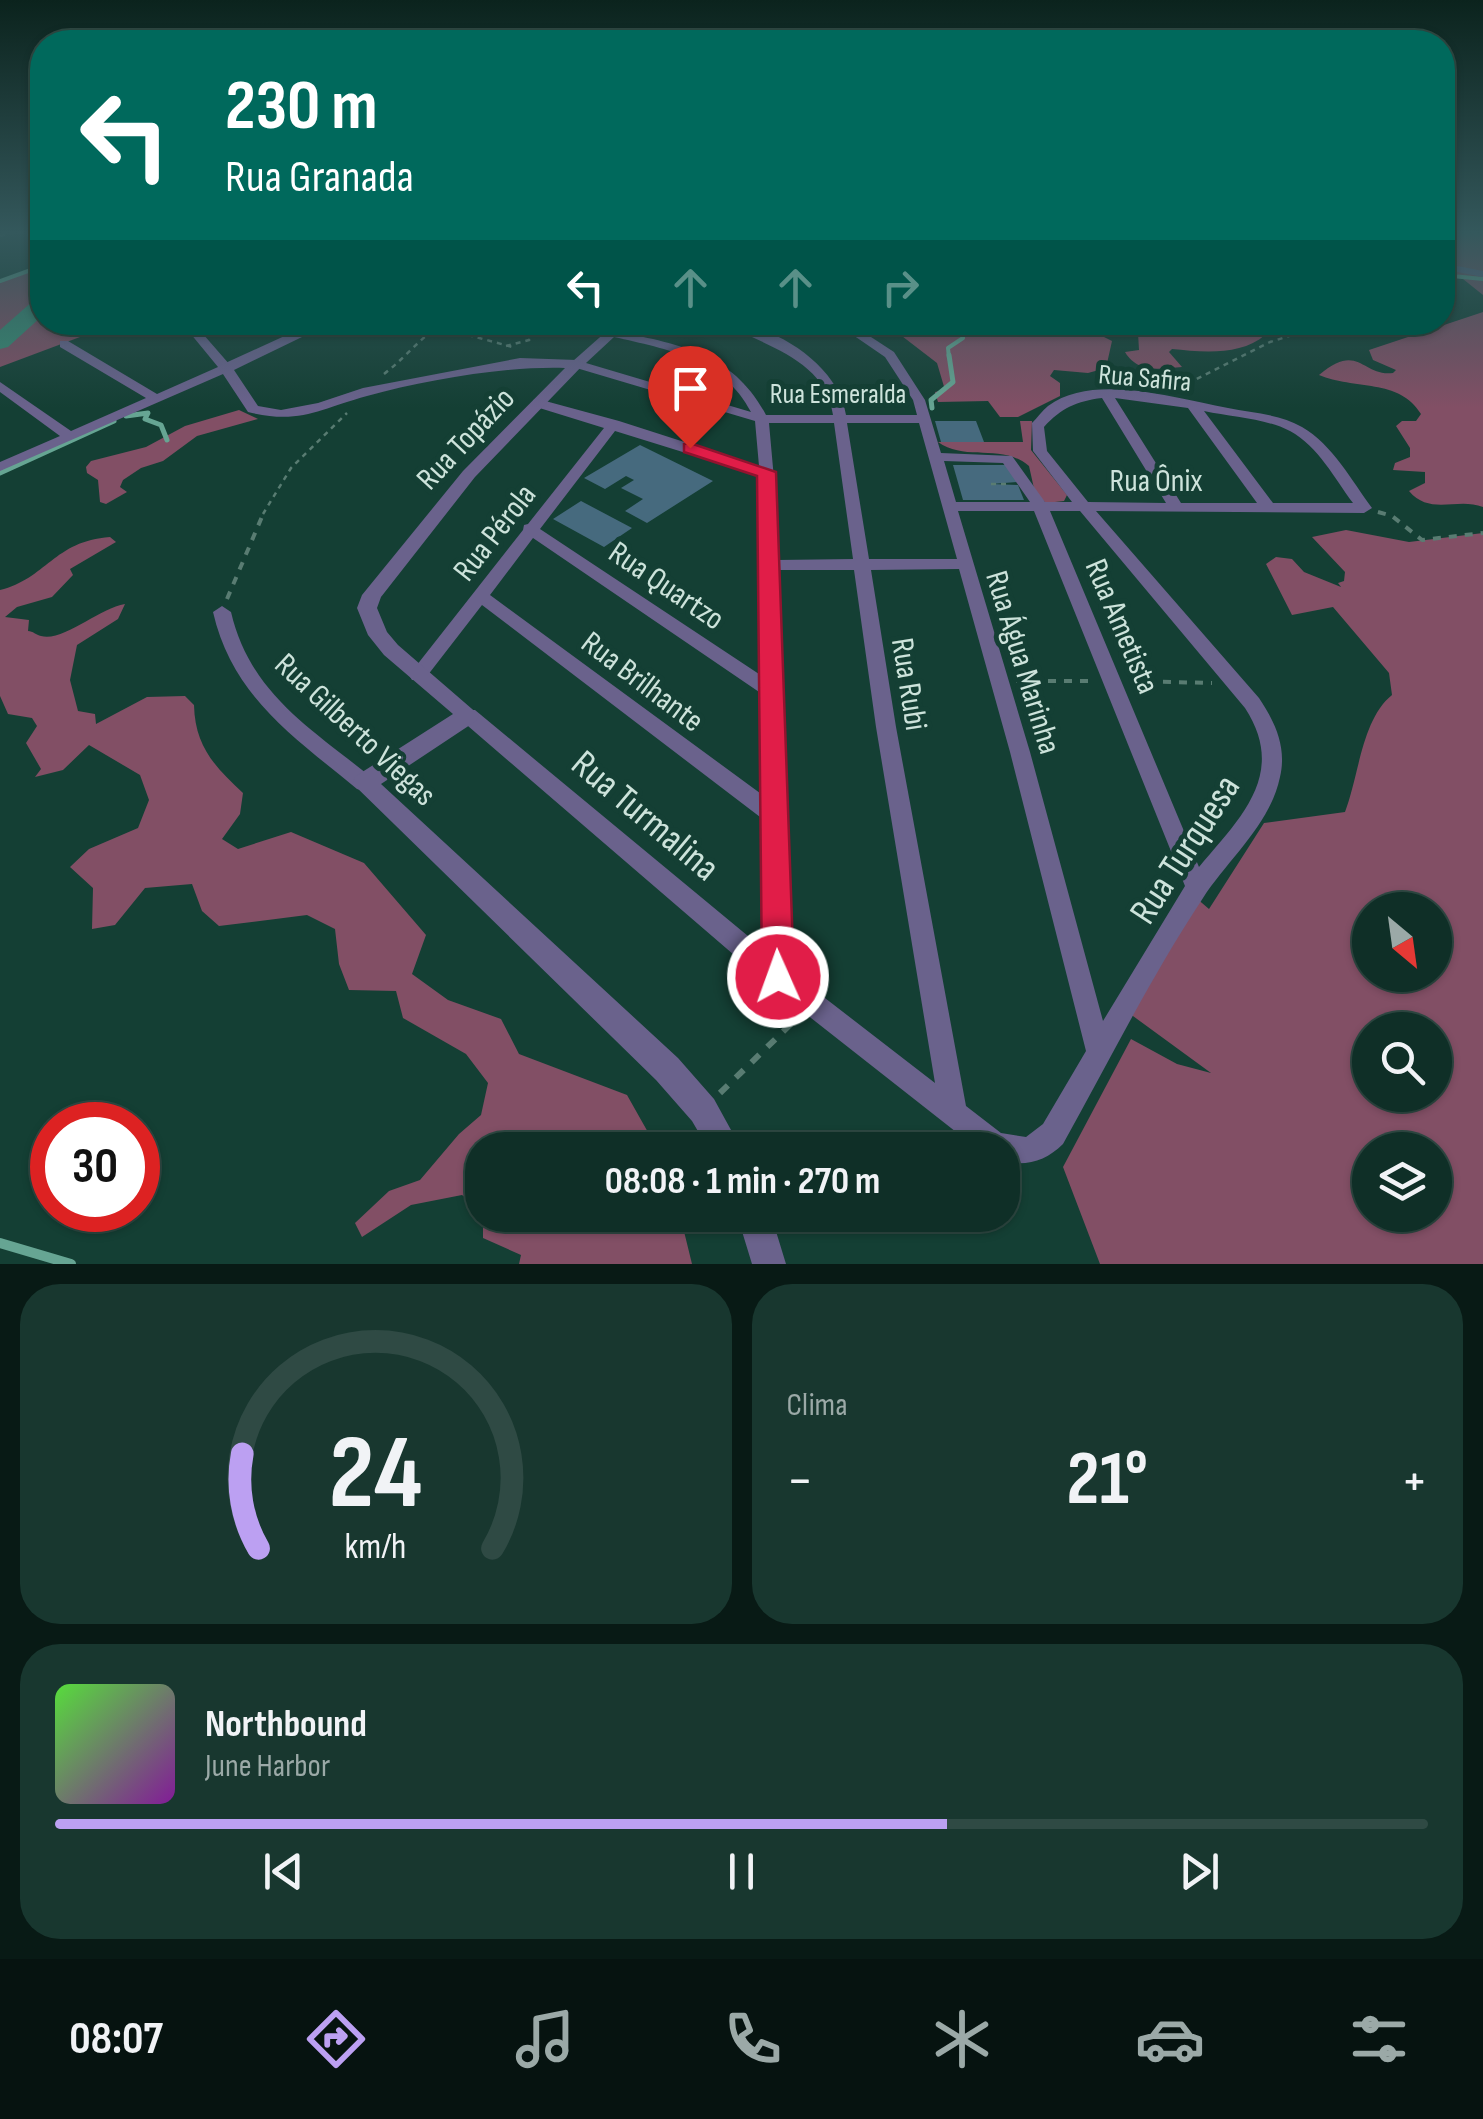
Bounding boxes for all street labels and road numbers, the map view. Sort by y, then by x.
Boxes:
street label: Rua Safira [1097,358,1193,399]
street label: Rua Esmeralda [770,378,906,411]
street label: Rua Topázio [409,380,523,498]
street label: Rua Ônix [1110,462,1203,501]
street label: Rua Pérola [445,477,545,589]
street label: Rua Quartzo [601,533,731,639]
street label: Rua Ametista [1076,553,1167,700]
street label: Rua Água Marinha [976,566,1069,759]
street label: Rua Brilhante [573,624,711,741]
street label: Rua Rubi [882,635,935,733]
street label: Rua Gilberto Viegas [266,645,444,815]
street label: Rua Turmalina [562,742,728,891]
street label: Rua Turquesa [1121,767,1250,933]

